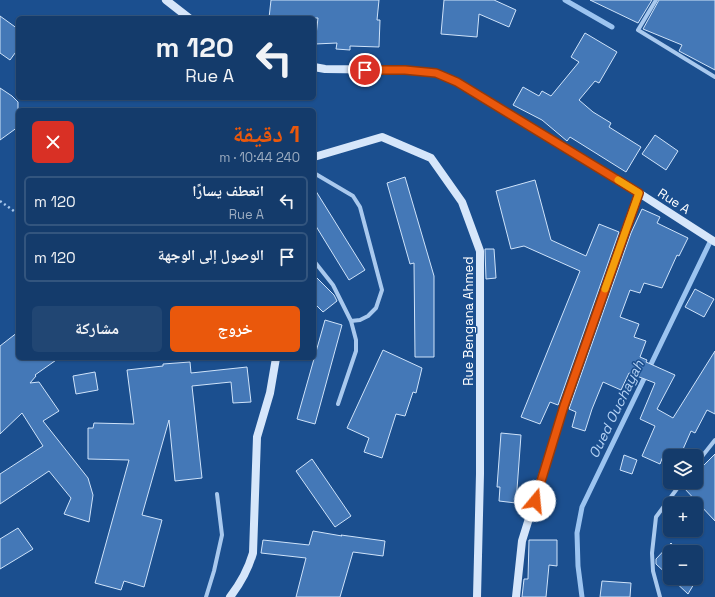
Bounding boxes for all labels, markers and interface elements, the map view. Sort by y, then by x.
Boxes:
text: 120 m [156,29,234,65]
icon: left [248,32,300,84]
pin [348,53,382,87]
icon: arrive [354,59,376,81]
text: Rue A [185,64,234,87]
text: 1 دقيقة [233,118,300,149]
button: close [32,121,74,163]
text: 240 m · 10:44 [219,149,300,166]
text: انعطف يسارًا [192,181,264,200]
street label: Rue A [655,184,693,218]
icon: left [276,190,298,212]
text: 120 m [34,192,76,211]
text: Rue A [229,206,264,223]
text: الوصول إلى الوجهة [158,245,264,264]
icon: arrive [276,246,298,268]
text: 120 m [34,248,76,267]
street label: Rue Bengana Ahmed [460,256,477,386]
button: مشاركة [32,306,162,352]
button: خروج [170,306,300,352]
water label: Oued Ouchayah [584,357,648,461]
map controls [663,449,703,585]
button: layers [663,449,703,489]
position arrow [514,480,556,522]
button: + [663,497,703,537]
button: − [663,545,703,585]

